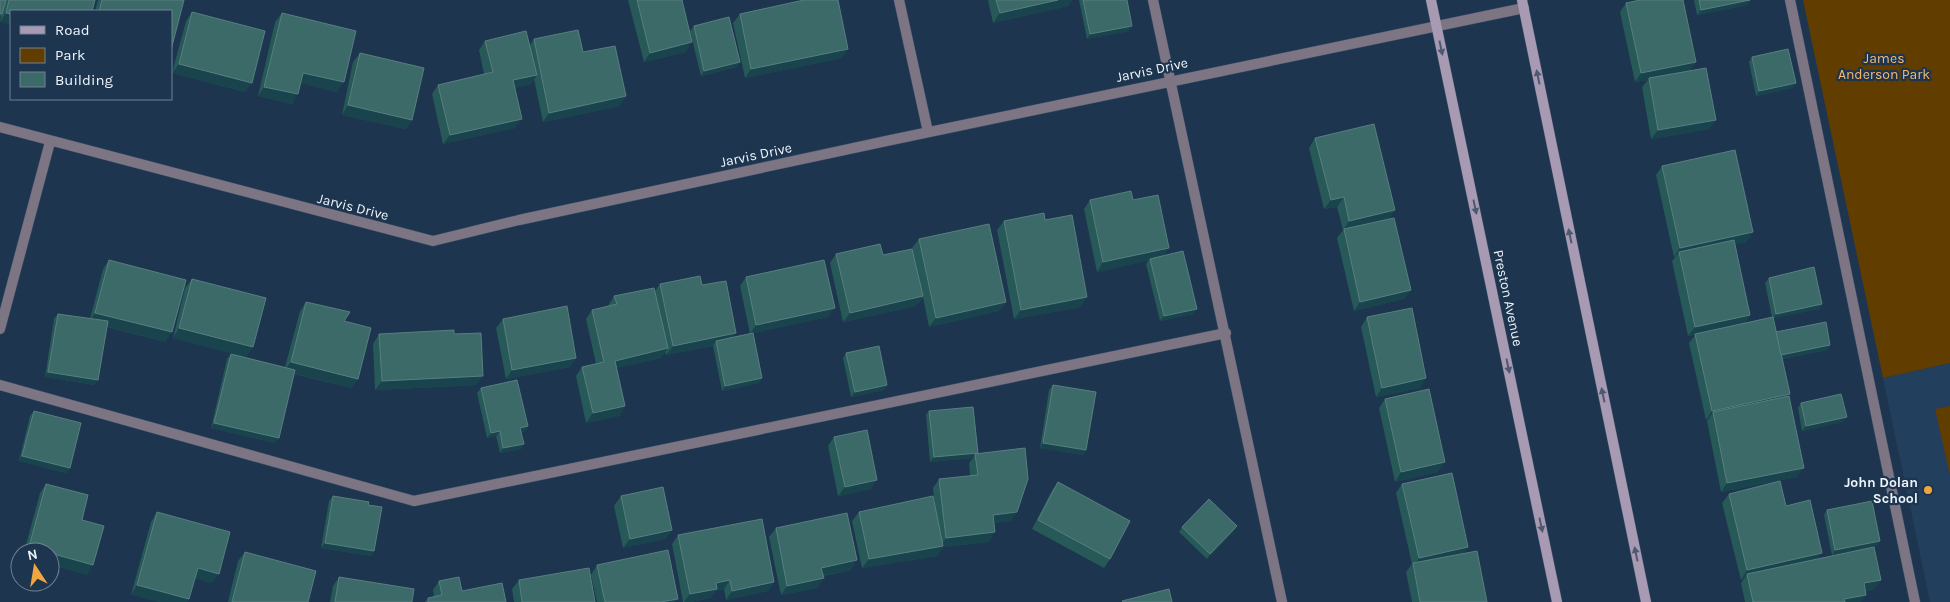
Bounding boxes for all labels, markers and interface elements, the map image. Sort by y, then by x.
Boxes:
legend [10,10,172,100]
text: Road [55,21,90,39]
one-way arrow [1437,40,1445,55]
text: Park [55,46,85,64]
park label: James Anderson Park [1838,50,1930,83]
street label: Jarvis Drive [1115,54,1189,86]
one-way arrow [1533,68,1541,84]
text: Building [55,71,113,89]
street label: Jarvis Drive [719,139,793,171]
street label: Jarvis Drive [316,190,390,224]
one-way arrow [1471,199,1479,215]
one-way arrow [1566,227,1574,243]
street label: Preston Avenue [1489,248,1527,348]
one-way arrow [1504,358,1512,373]
one-way arrow [1599,388,1607,403]
place label: John Dolan School [1844,474,1918,507]
marker: John Dolan School [1922,484,1934,496]
one-way arrow [1537,517,1545,532]
north arrow [10,542,60,592]
text: N [26,545,39,564]
one-way arrow [1632,547,1640,562]

